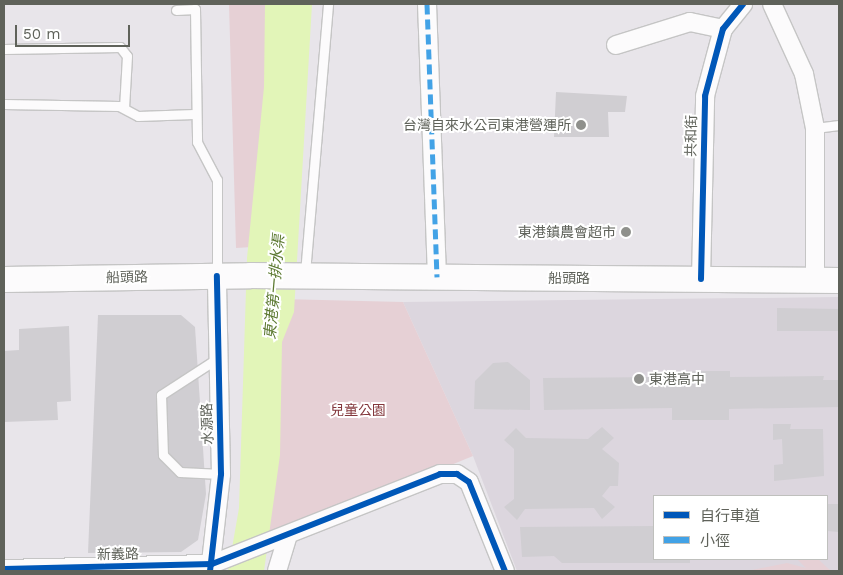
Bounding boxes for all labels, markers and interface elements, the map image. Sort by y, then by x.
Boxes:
scale bar [18,15,132,47]
text: 50 m [23,25,60,43]
street label: 共和街 [682,115,700,157]
place label: 台灣自來水公司東港營運所 [403,117,571,133]
marker: 台灣自來水公司東港營運所 [575,119,587,131]
place label: 東港鎮農會超市 [518,224,616,240]
marker: 東港鎮農會超市 [620,226,632,238]
water label: 東港第一排水渠 [261,234,289,340]
street label: 船頭路 [106,268,148,286]
street label: 船頭路 [548,270,590,286]
place label: 東港高中 [649,371,705,387]
marker: 東港高中 [633,373,645,385]
park label: 兒童公園 [330,402,386,418]
street label: 水源路 [198,403,216,445]
legend [653,495,828,560]
text: 自行車道 [700,507,760,525]
text: 小徑 [700,532,730,550]
street label: 新義路 [97,545,139,563]

